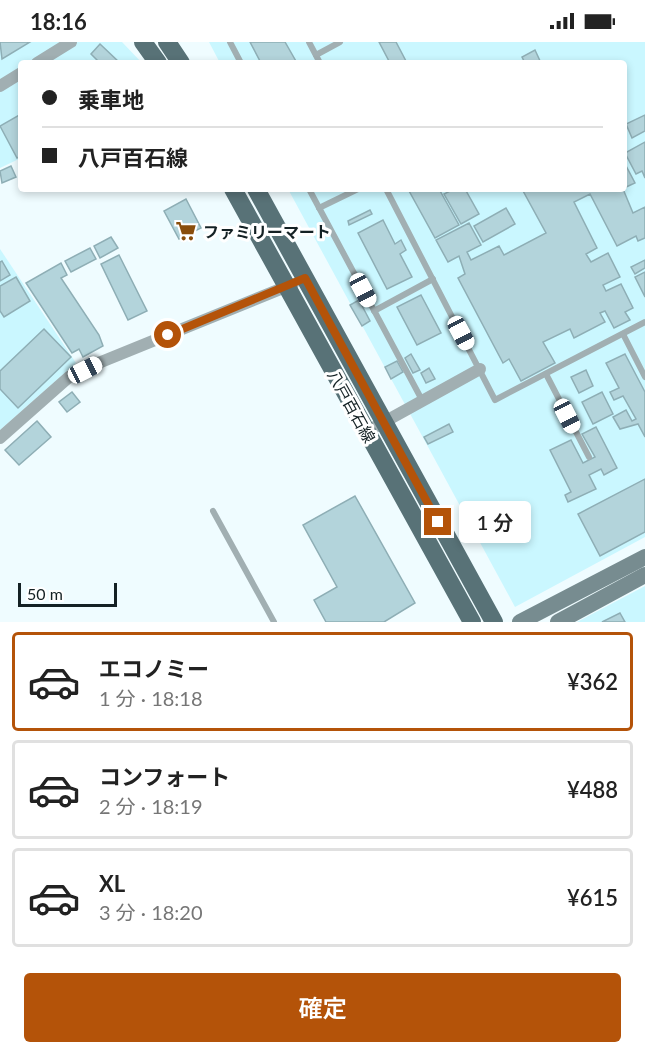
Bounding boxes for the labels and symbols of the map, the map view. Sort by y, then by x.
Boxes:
supermarket icon: ファミリーマート [174,219,198,243]
place label: ファミリーマート [203,222,331,241]
car [347,270,379,310]
car [445,313,477,353]
route start [154,321,181,348]
car [65,354,105,386]
street label: 八戸百石線 [324,366,380,446]
car [551,396,583,436]
callout: 1 分 [459,501,531,543]
route end [424,508,451,535]
scale bar [18,580,117,608]

